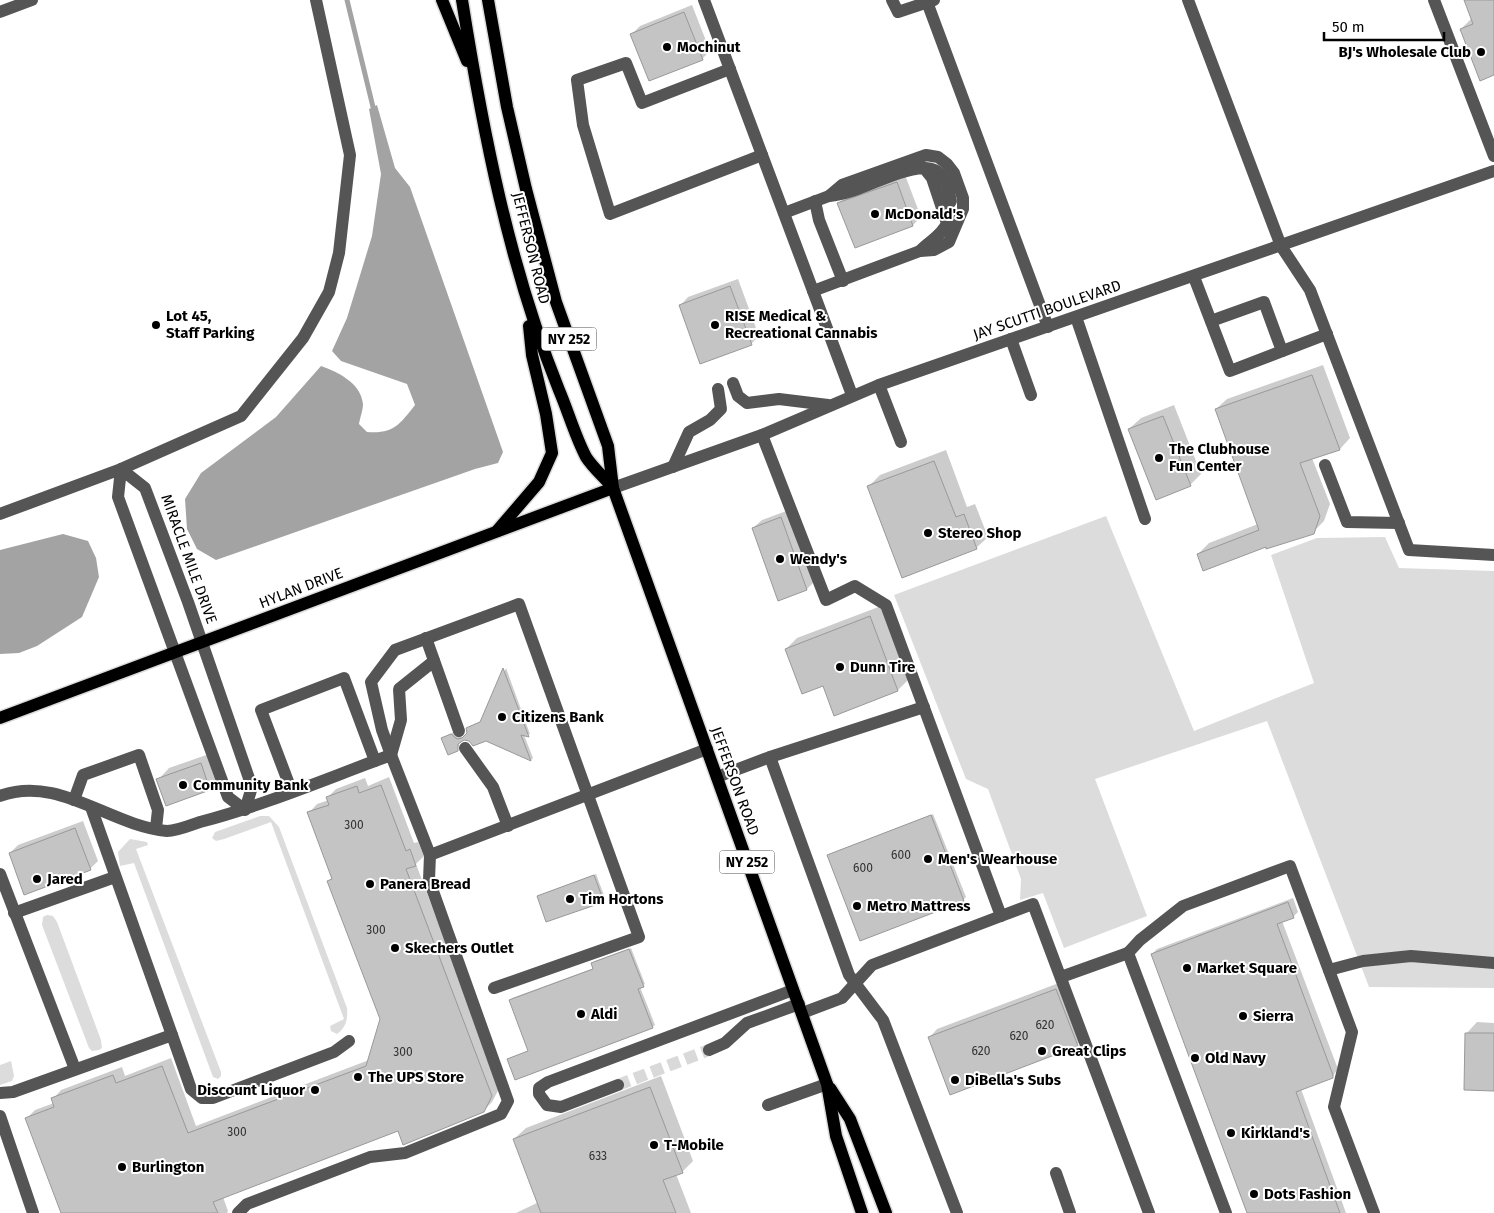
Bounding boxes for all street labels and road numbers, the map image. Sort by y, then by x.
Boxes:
street label: JEFFERSON ROAD [508,190,554,306]
street label: JAY SCUTTI BOULEVARD [971,276,1123,344]
road number: NY 252 [542,328,596,350]
street label: MIRACLE MILE DRIVE [157,492,221,626]
street label: HYLAN DRIVE [257,564,345,612]
street label: JEFFERSON ROAD [707,724,763,838]
road number: NY 252 [720,850,774,874]

